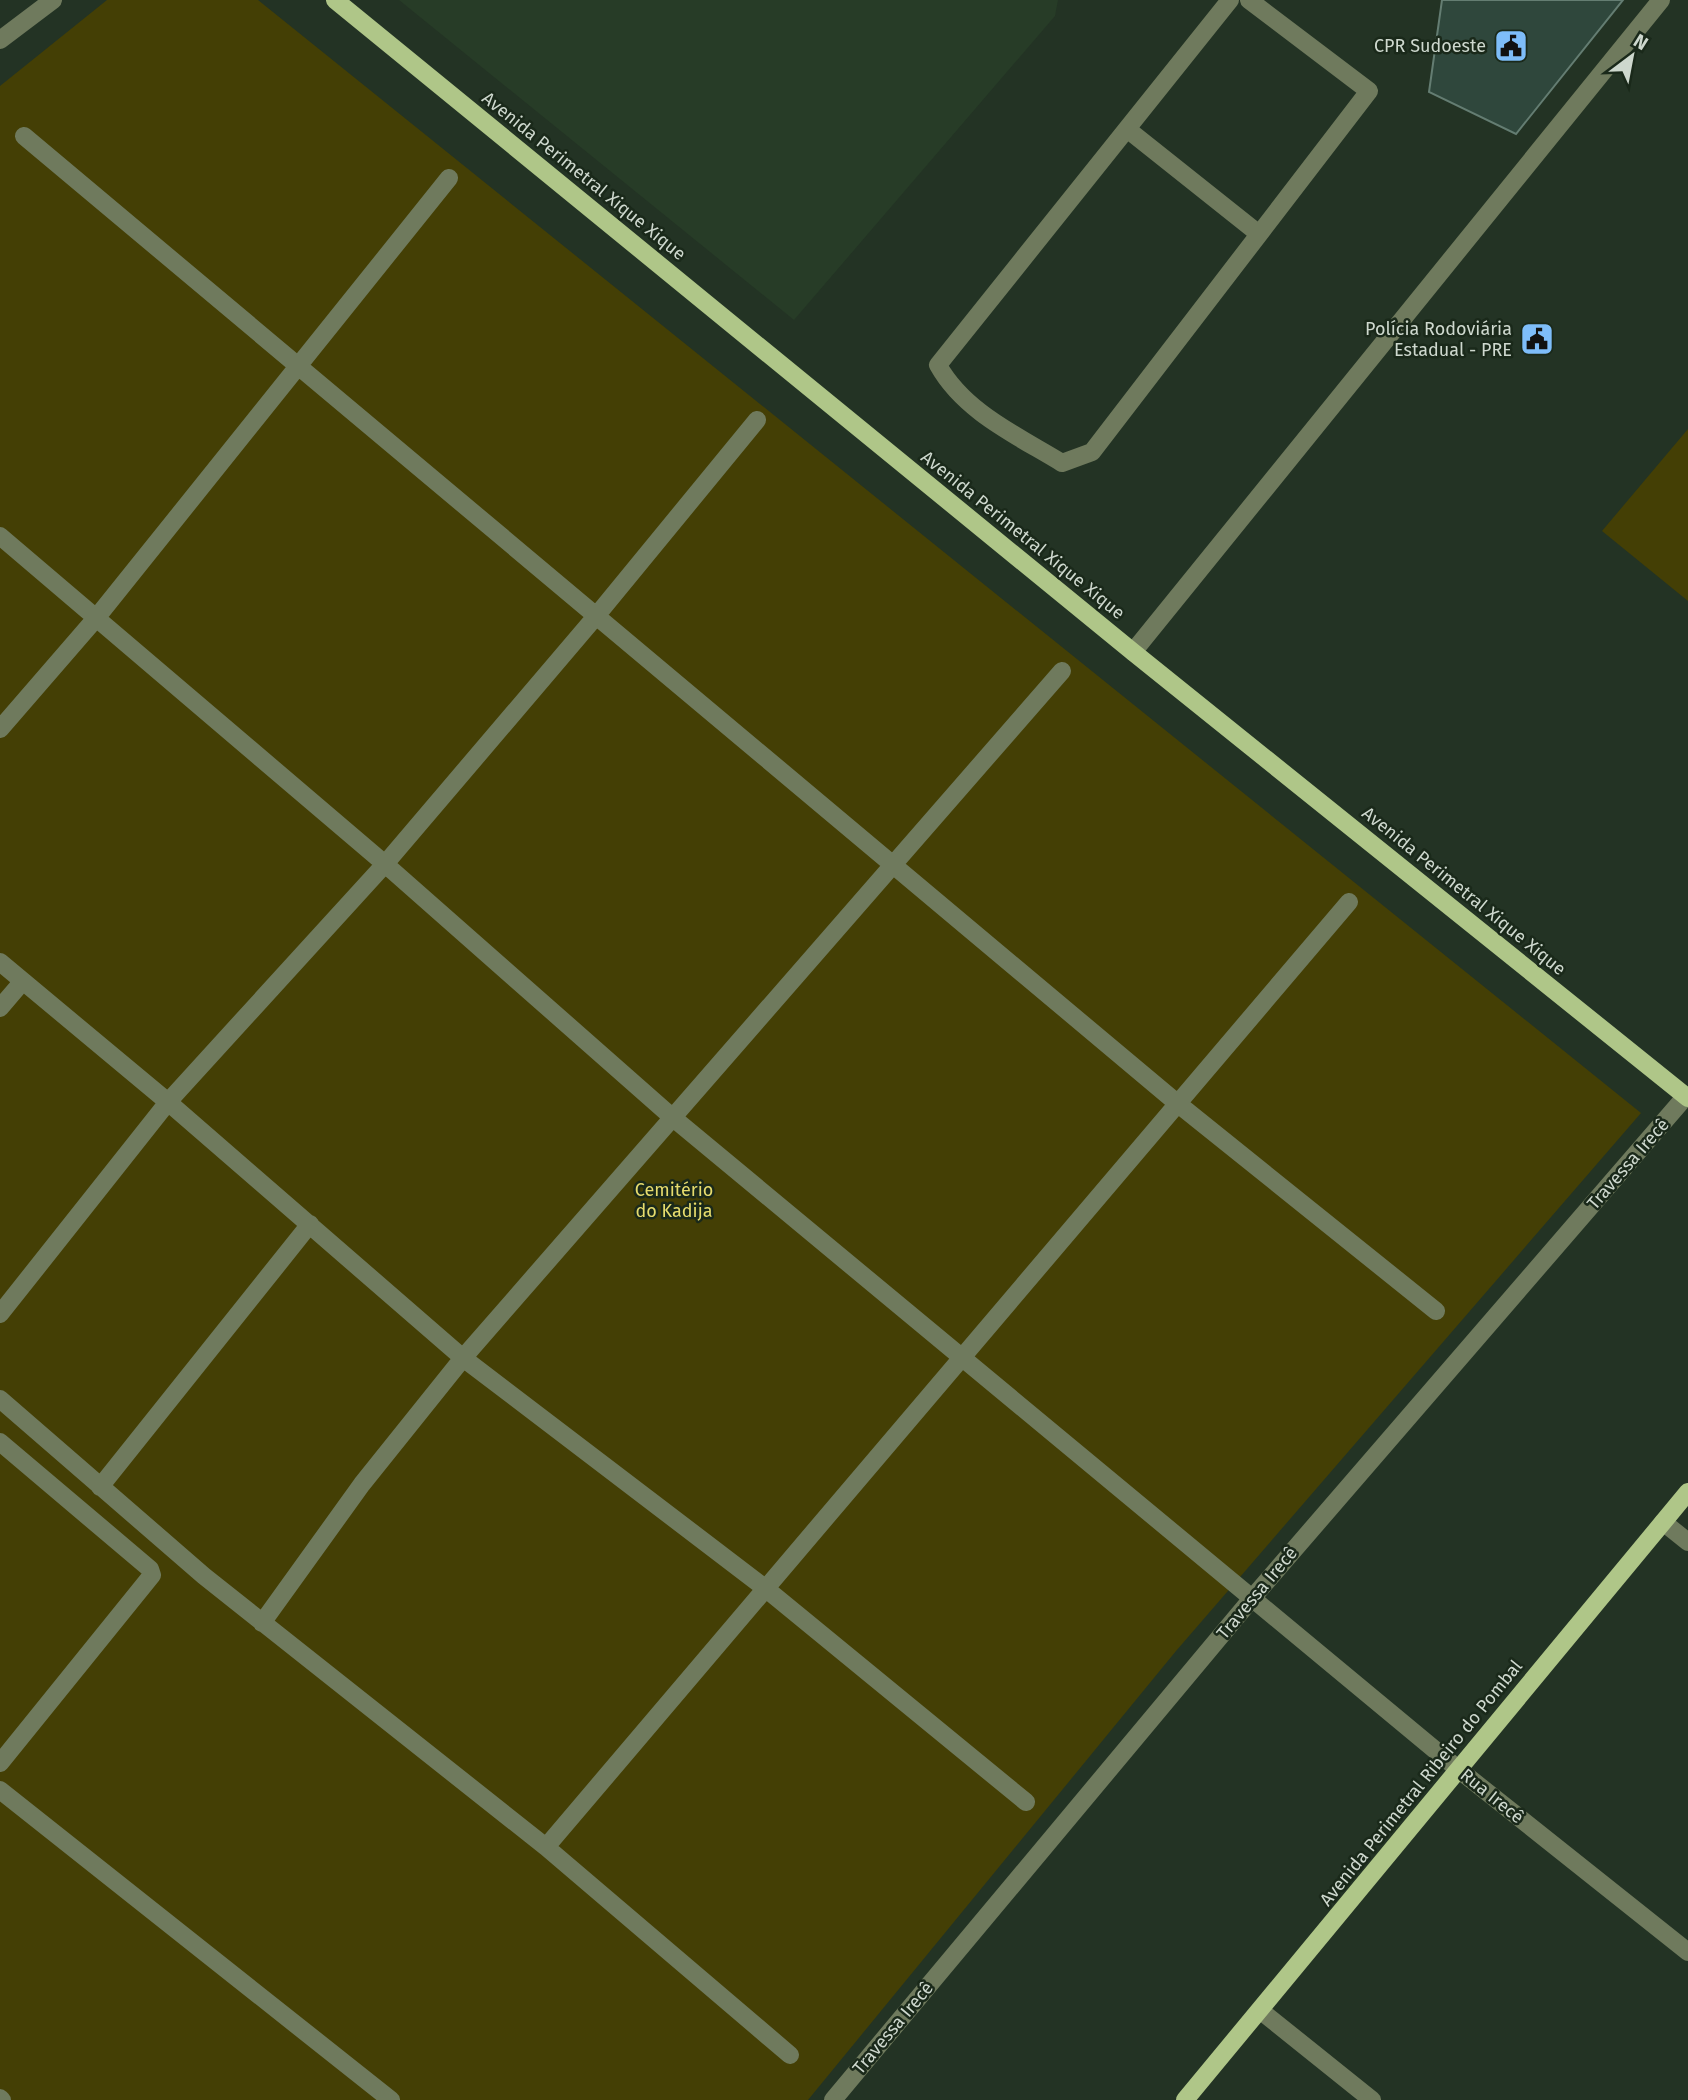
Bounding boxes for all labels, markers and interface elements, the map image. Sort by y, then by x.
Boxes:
north arrow [1597,21,1667,91]
public building icon: CPR Sudoeste [1492,27,1530,65]
text: N [1629,29,1652,55]
place label: CPR Sudoeste [1374,35,1486,57]
street label: Avenida Perimetral Xique Xique [478,87,690,265]
place label: Polícia Rodoviária Estadual - PRE [1365,318,1512,361]
public building icon: Polícia Rodoviária Estadual - PRE [1518,320,1556,358]
street label: Avenida Perimetral Xique Xique [917,446,1129,624]
street label: Avenida Perimetral Xique Xique [1358,802,1570,980]
street label: Travessa Irecê [1582,1114,1674,1214]
park label: Cemitério do Kadija [635,1179,713,1222]
street label: Travessa Irecê [1212,1542,1302,1644]
street label: Avenida Perimetral Ribeiro do Pombal [1315,1656,1527,1910]
street label: Rua Irecê [1456,1764,1528,1828]
street label: Travessa Irecê [848,1977,938,2079]

